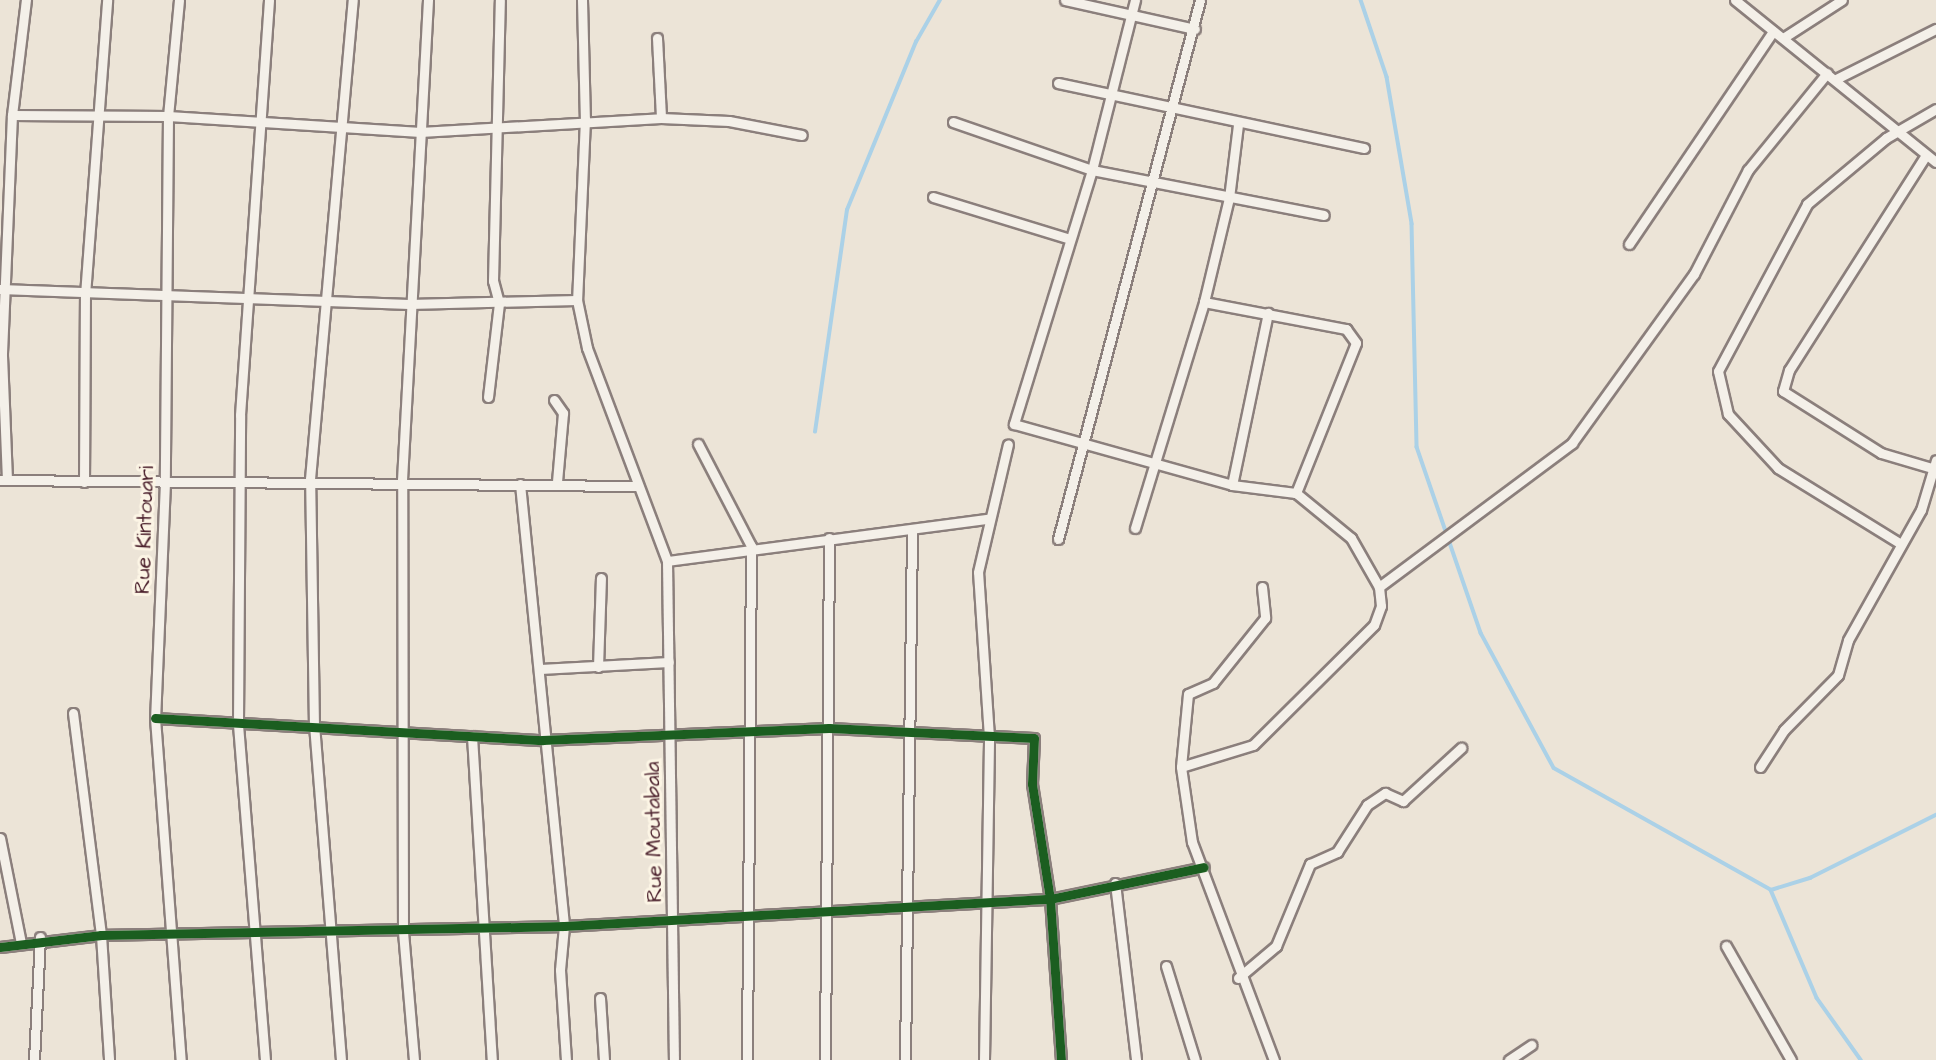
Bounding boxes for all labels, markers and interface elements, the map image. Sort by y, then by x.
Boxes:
street label: Rue Kintouari [130,465,160,595]
street label: Rue Moutabala [640,761,668,903]

